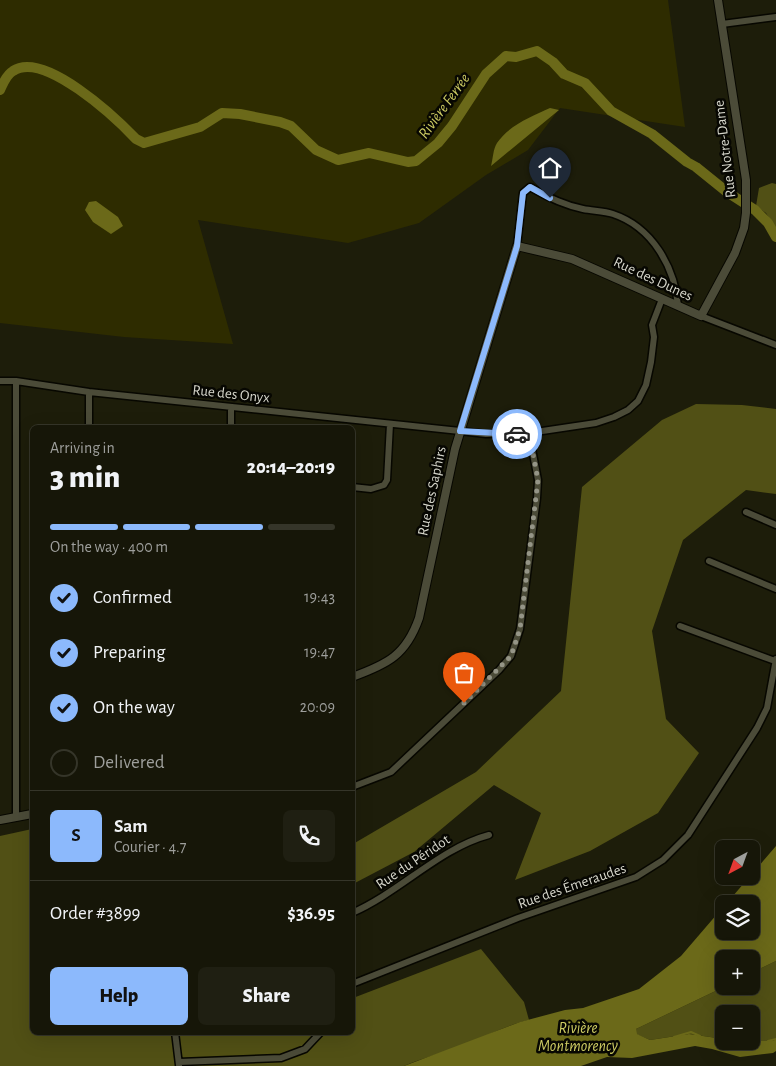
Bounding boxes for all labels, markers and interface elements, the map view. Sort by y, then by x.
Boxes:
water label: Rivière Ferrée [415,70,473,142]
street label: Rue Notre-Dame [712,99,738,199]
pin [529,147,571,198]
icon: home [536,154,564,182]
street label: Rue des Dunes [611,254,695,304]
street label: Rue des Onyx [192,382,271,406]
courier [492,409,542,459]
icon: car [503,420,531,448]
text: Arriving in [50,440,115,456]
street label: Rue des Saphirs [415,445,449,537]
text: 20:14–20:19 [247,458,335,477]
text: 3 min [50,461,120,493]
text: On the way · 400 m [50,539,168,555]
icon: check [50,584,78,612]
text: Confirmed [93,588,172,607]
text: 19:43 [304,589,335,605]
icon: check [50,639,78,667]
text: Preparing [93,643,166,662]
text: 19:47 [304,644,335,660]
pin [443,652,485,703]
icon: bag [450,659,478,687]
icon: check [50,694,78,722]
text: On the way [93,698,175,717]
text: 20:09 [300,699,335,715]
text: Delivered [93,753,165,772]
button: phone [283,810,335,862]
text: Sam [114,817,148,836]
text: S [71,826,81,845]
street label: Rue du Péridot [373,832,453,892]
text: Courier · 4.7 [114,839,186,855]
north arrow [715,840,760,885]
map controls [715,840,760,1050]
street label: Rue des Émeraudes [515,859,628,912]
button: layers [715,895,760,940]
text: Order #3899 [50,904,141,923]
text: $36.95 [287,904,335,923]
button: + [715,950,760,995]
button: Help [50,967,188,1025]
button: Share [198,967,335,1025]
button: − [715,1005,760,1050]
water label: Rivière Montmorency [538,1020,618,1054]

